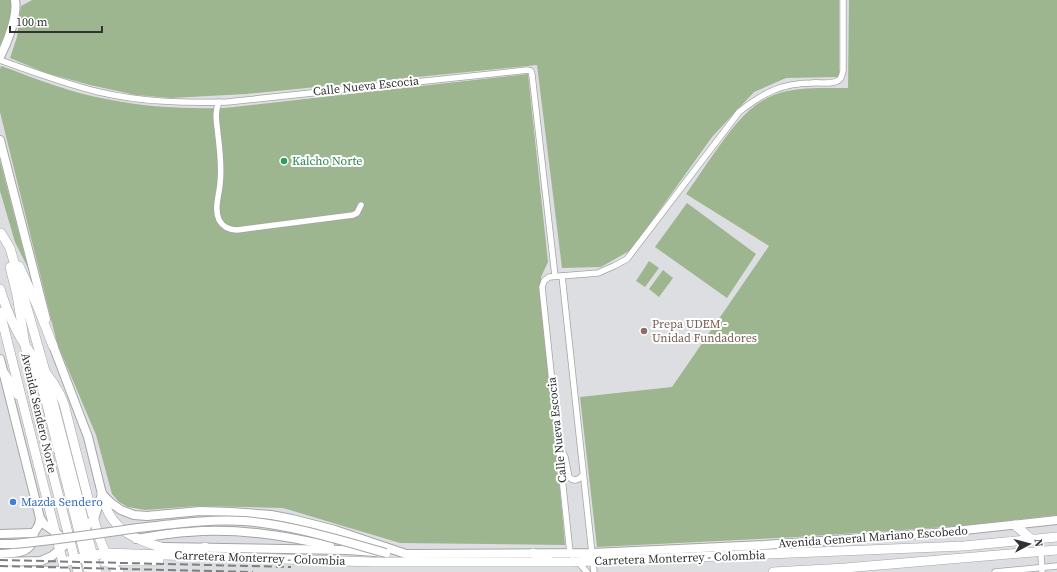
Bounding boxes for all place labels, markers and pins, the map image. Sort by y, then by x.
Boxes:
place label: Kalcho Norte [292,153,362,169]
marker: Kalcho Norte [279,156,289,166]
place label: Prepa UDEM - Unidad Fundadores [652,316,757,346]
marker: Prepa UDEM - Unidad Fundadores [639,326,649,336]
place label: Mazda Sendero [21,494,103,510]
marker: Mazda Sendero [8,497,18,507]

